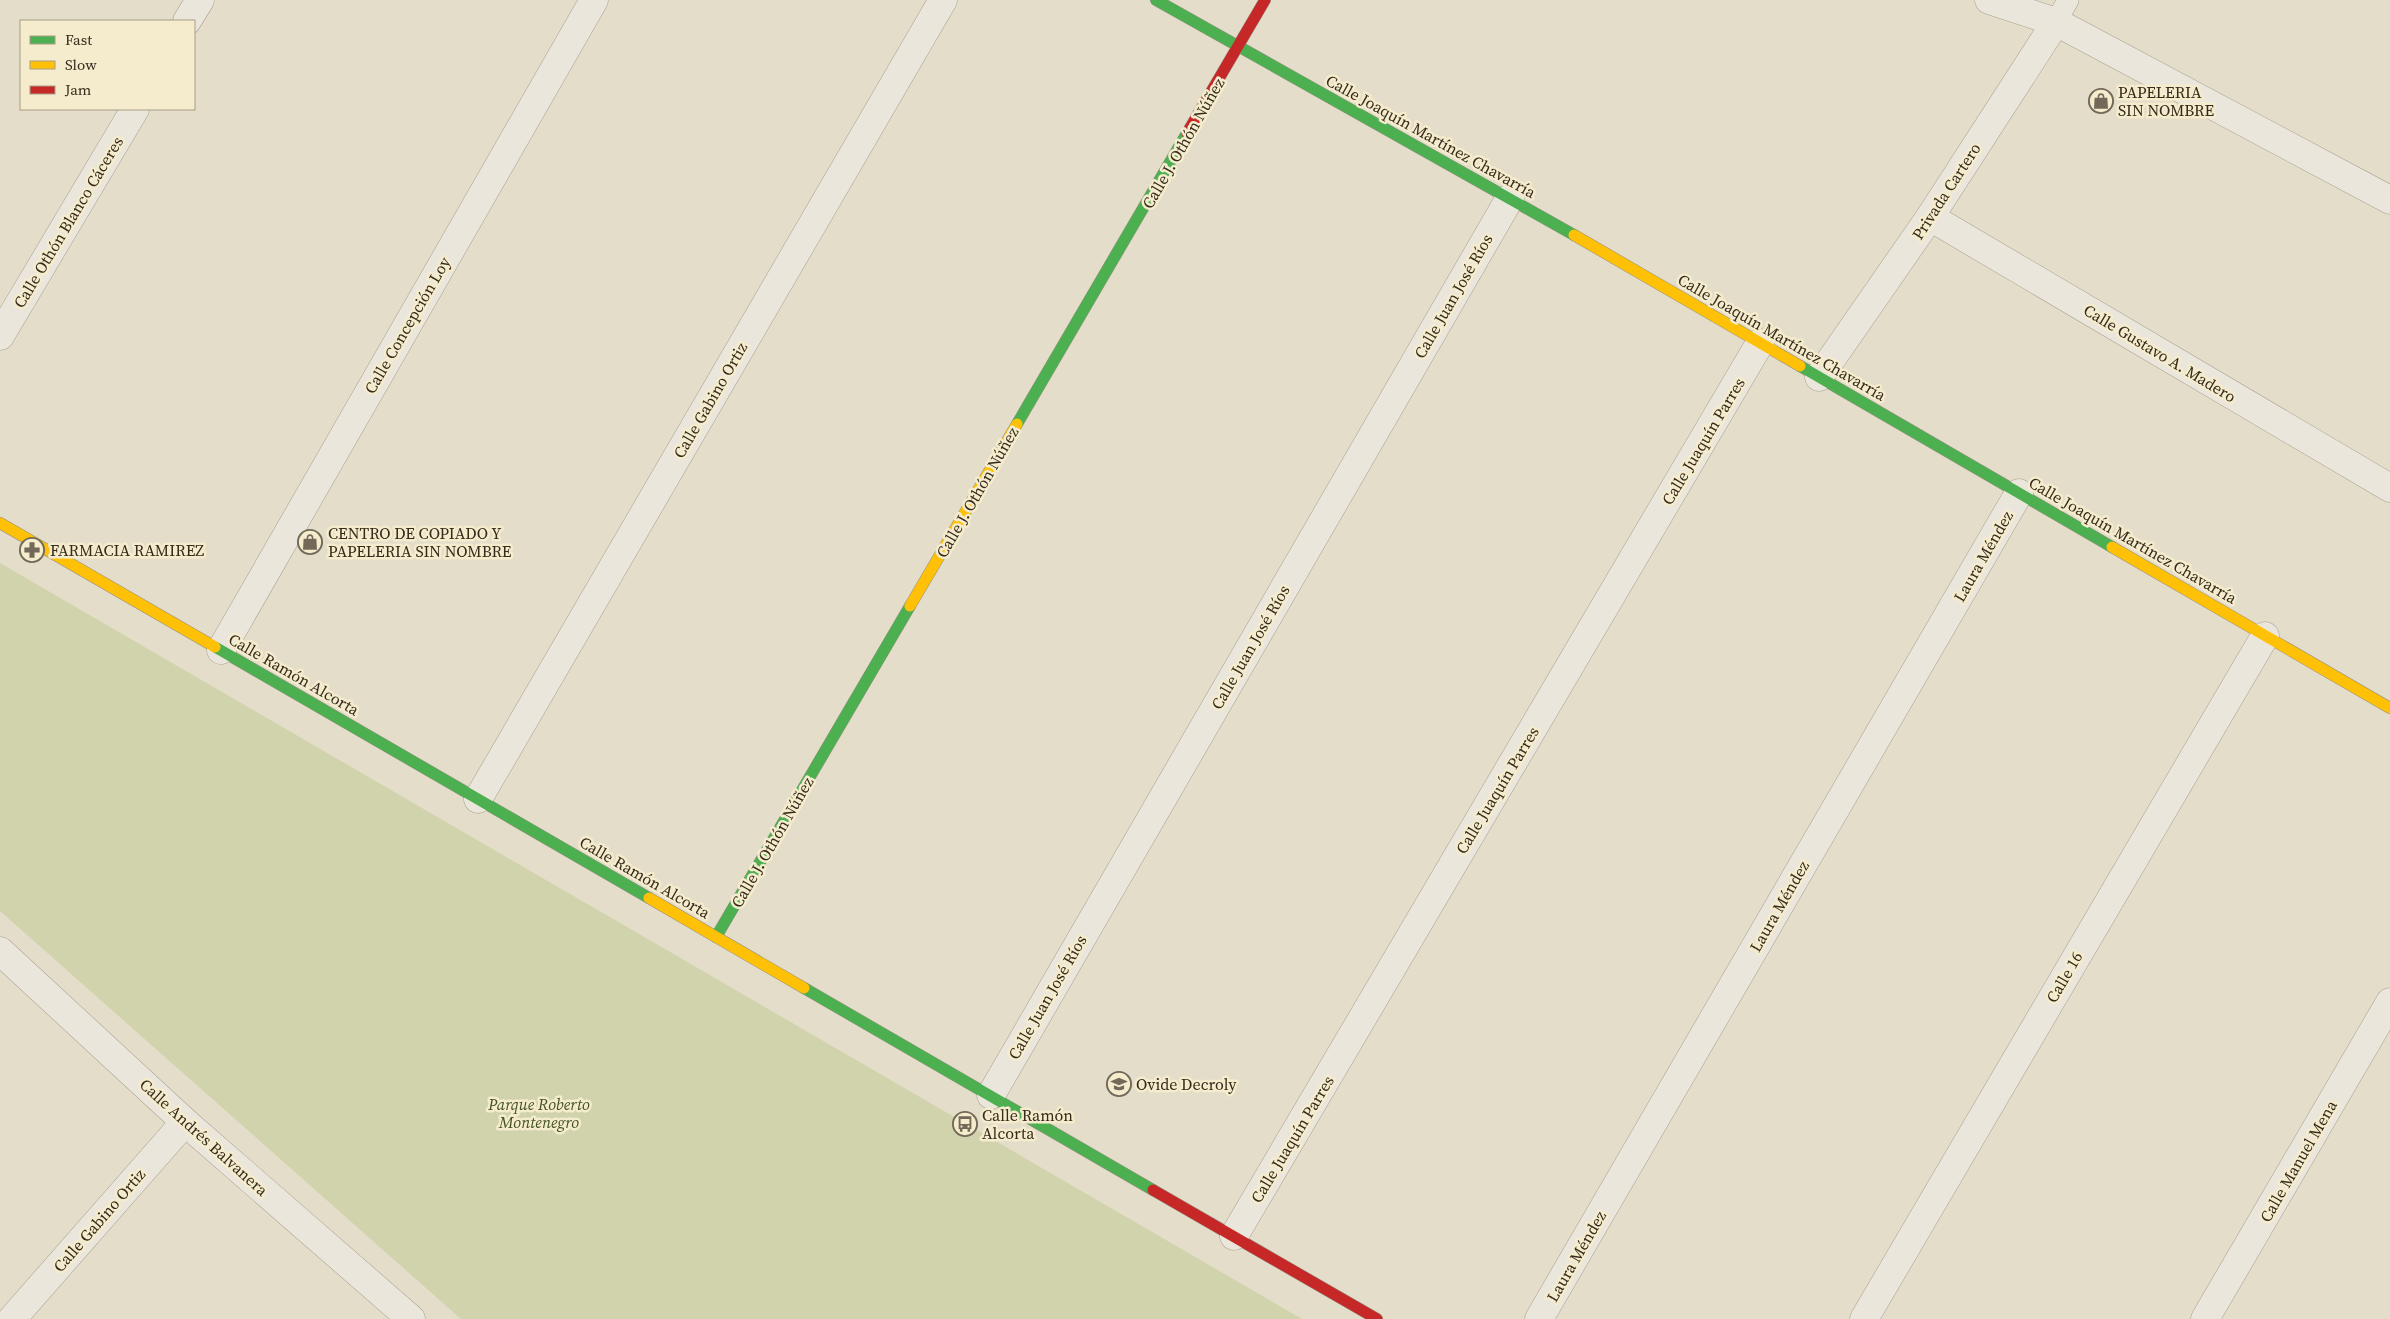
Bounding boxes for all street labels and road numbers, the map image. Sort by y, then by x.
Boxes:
street label: Calle Joaquín Martínez Chavarría [1322,69,1541,203]
street label: Calle J. Othón Núñez [1137,74,1229,212]
street label: Calle Othón Blanco Cáceres [8,132,128,312]
street label: Privada Cartero [1906,138,1986,244]
street label: Calle Juan José Ríos [1408,230,1498,362]
street label: Calle Concepción Loy [359,252,456,397]
street label: Calle Joaquín Martínez Chavarría [1674,268,1891,406]
street label: Calle Gustavo A. Madero [2080,299,2240,407]
street label: Calle Gabino Ortiz [668,338,752,462]
street label: Calle Juaquín Parres [1656,373,1750,509]
street label: Calle J. Othón Núñez [931,423,1023,561]
street label: Calle Joaquín Martínez Chavarría [2025,471,2242,609]
street label: Laura Méndez [1948,506,2018,606]
street label: Calle Juan José Ríos [1205,581,1295,713]
street label: Calle Ramón Alcorta [225,628,364,721]
street label: Calle Juaquín Parres [1450,722,1544,858]
street label: Calle J. Othón Núñez [726,773,818,911]
street label: Calle Ramón Alcorta [576,831,715,924]
street label: Laura Méndez [1744,856,1814,956]
street label: Calle Juan José Ríos [1002,931,1092,1063]
street label: Calle 16 [2041,947,2087,1007]
street label: Calle Juaquín Parres [1245,1071,1339,1207]
street label: Calle Andrés Balvanera [135,1073,274,1201]
street label: Calle Manuel Mena [2254,1095,2342,1226]
street label: Calle Gabino Ortiz [48,1164,150,1276]
street label: Laura Méndez [1541,1206,1611,1306]

